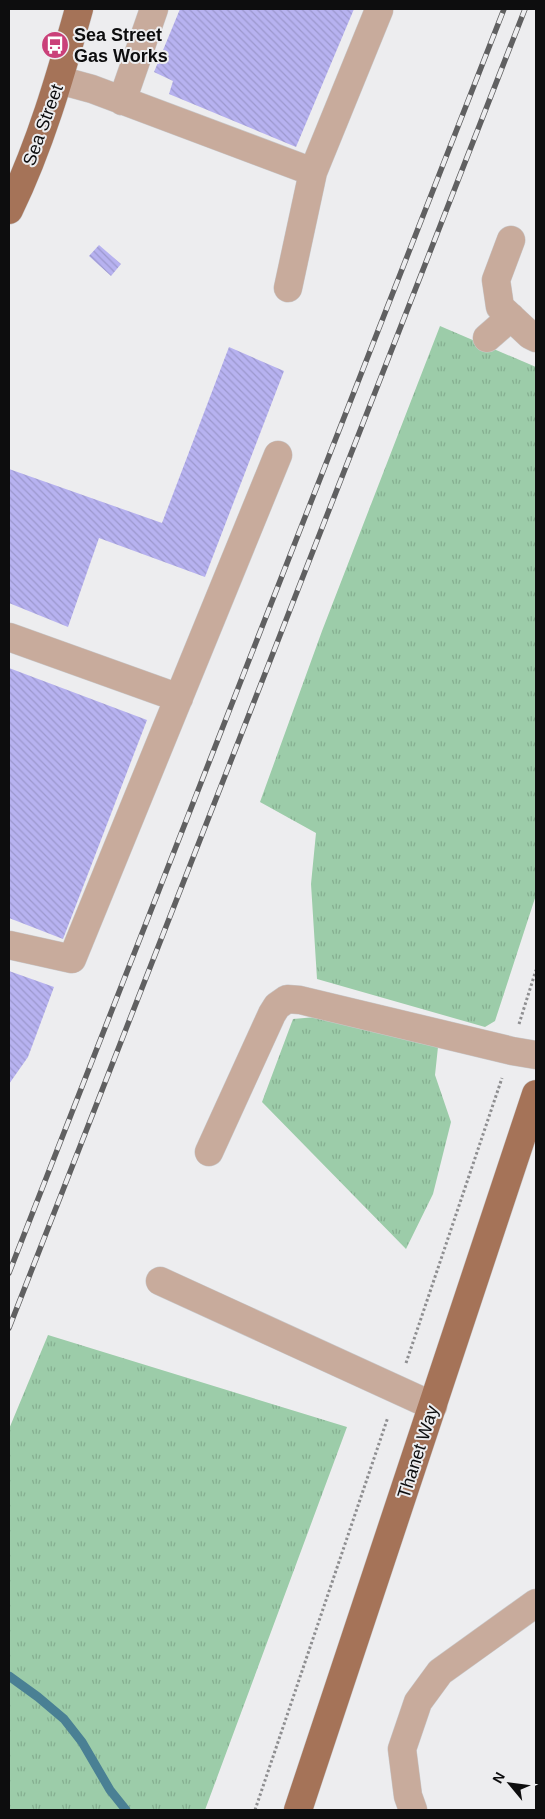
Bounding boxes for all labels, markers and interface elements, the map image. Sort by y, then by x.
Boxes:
place label: Sea Street Gas Works [74,25,168,66]
bus stop icon: Sea Street Gas Works [40,30,70,60]
street label: Sea Street [19,82,67,168]
street label: Thanet Way [394,1403,442,1501]
north arrow [485,1759,535,1809]
text: N [489,1769,508,1786]

